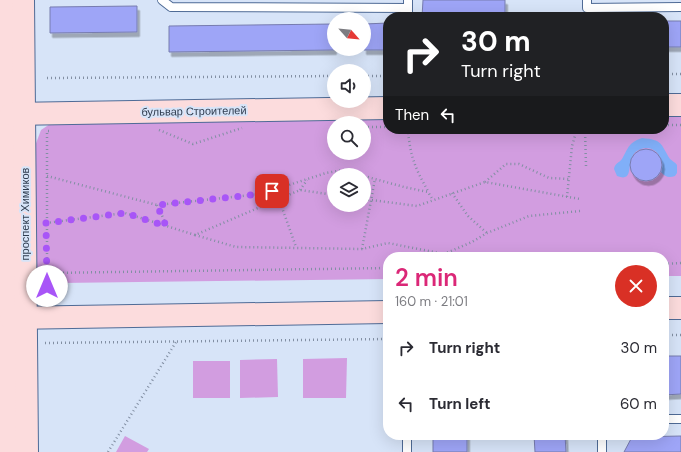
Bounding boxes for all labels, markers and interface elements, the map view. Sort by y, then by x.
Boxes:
north arrow [327,12,371,56]
map controls [327,12,371,212]
text: 30 m [461,23,531,60]
icon: right [395,28,447,80]
text: Turn right [461,59,541,83]
button: sound [327,64,371,108]
street label: бульвар Строителей [141,103,247,119]
icon: left [437,104,459,126]
text: Then [395,105,429,125]
button: search [327,116,371,160]
street label: проспект Химиков [18,167,32,260]
button: layers [327,168,371,212]
pin [255,174,289,208]
icon: arrive [261,180,283,202]
text: 2 min [395,262,458,293]
position arrow [26,265,68,307]
button: close [615,265,657,307]
text: 160 m · 21:01 [395,293,468,310]
icon: right [395,337,417,359]
text: Turn right [429,338,500,358]
text: 30 m [621,338,657,358]
icon: left [395,393,417,415]
text: Turn left [429,394,490,414]
text: 60 m [620,394,657,414]

